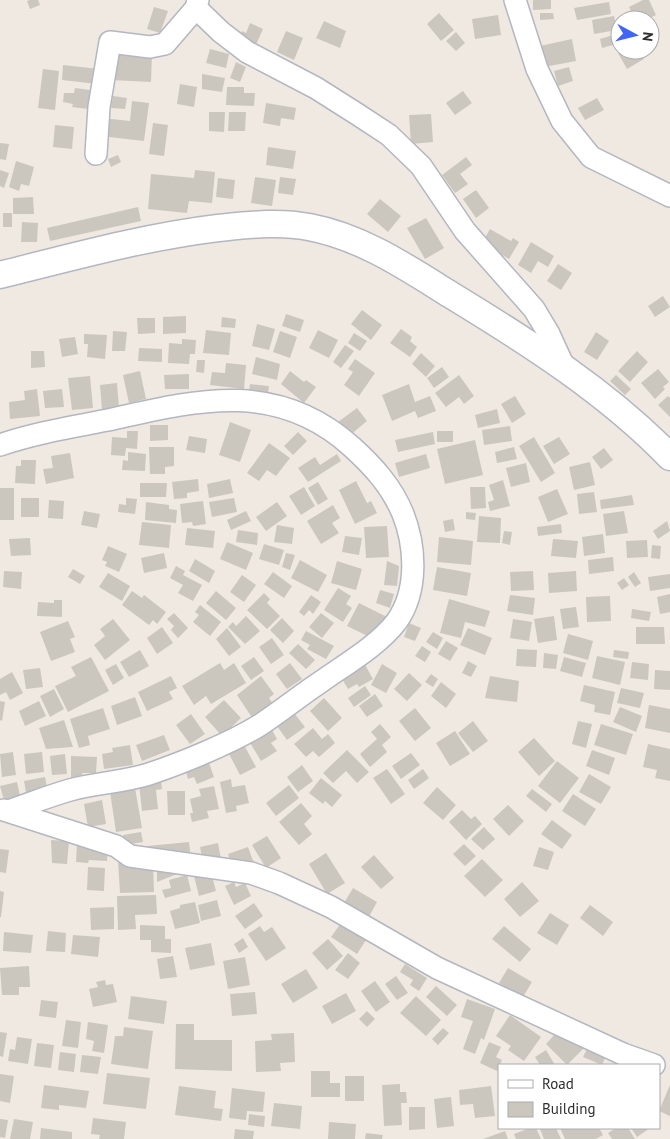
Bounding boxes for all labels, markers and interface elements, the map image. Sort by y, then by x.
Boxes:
north arrow [610,10,660,60]
text: N [638,31,657,42]
legend [498,1064,660,1129]
text: Road [542,1074,574,1093]
text: Building [542,1099,596,1118]

